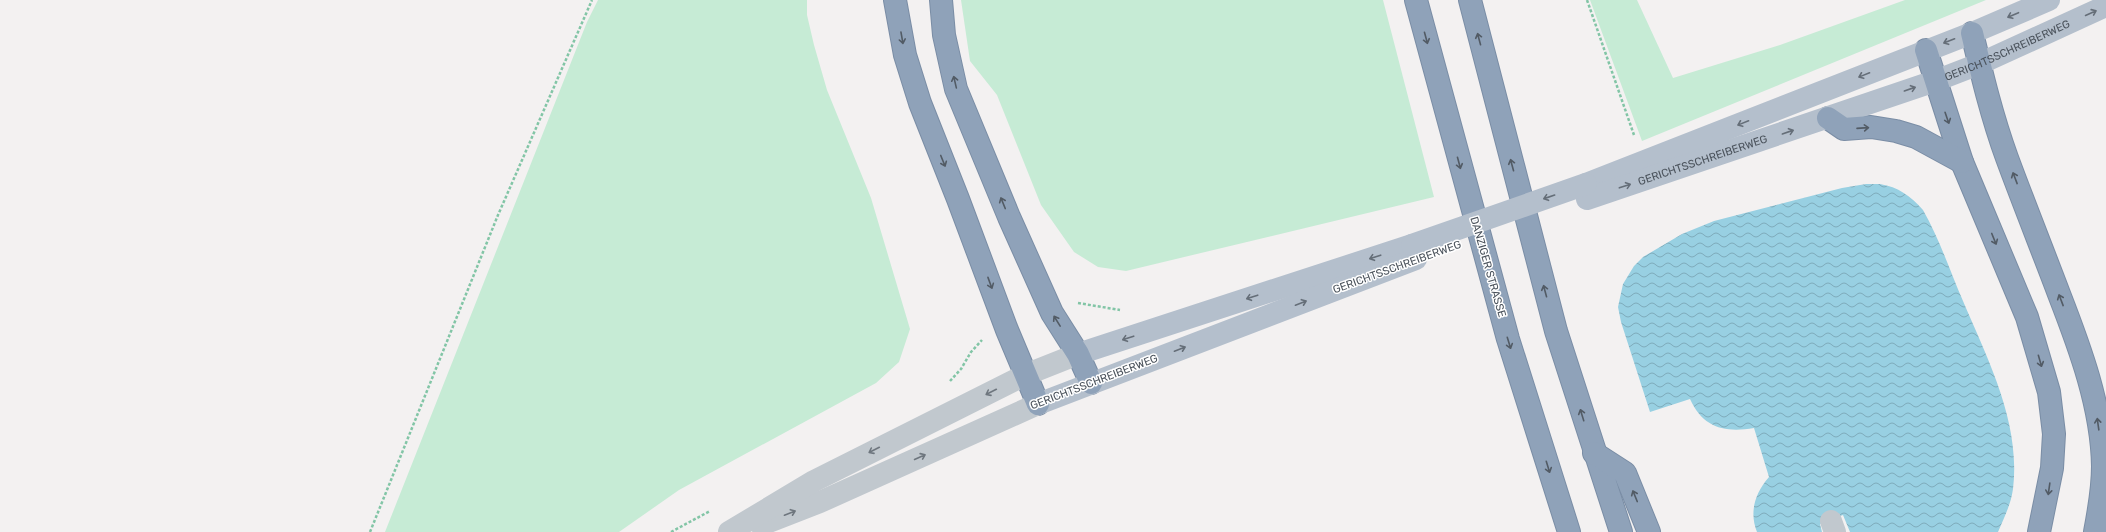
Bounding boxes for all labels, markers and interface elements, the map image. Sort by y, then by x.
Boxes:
one-way arrow [2085,9,2097,16]
one-way arrow [2008,12,2020,20]
street label: GERICHTSSCHREIBERWEG [1943,17,2072,83]
one-way arrow [1423,31,1430,44]
one-way arrow [898,32,906,45]
one-way arrow [1475,33,1482,46]
one-way arrow [1943,38,1955,46]
one-way arrow [1858,71,1870,79]
one-way arrow [950,76,958,89]
one-way arrow [1904,85,1916,93]
one-way arrow [1944,111,1952,123]
one-way arrow [1738,119,1750,127]
one-way arrow [1856,125,1869,132]
one-way arrow [1781,128,1794,135]
street label: GERICHTSSCHREIBERWEG [1636,132,1769,188]
one-way arrow [940,155,948,167]
one-way arrow [1456,157,1464,170]
one-way arrow [1508,159,1515,172]
one-way arrow [2010,173,2018,185]
one-way arrow [1618,182,1630,190]
one-way arrow [1543,194,1555,202]
one-way arrow [999,197,1006,209]
street label: DANZIGER STRASSE [1467,215,1509,319]
one-way arrow [1991,232,1999,244]
street label: GERICHTSSCHREIBERWEG [1331,238,1463,296]
one-way arrow [1369,254,1382,261]
one-way arrow [986,276,994,288]
one-way arrow [1541,285,1549,298]
one-way arrow [1246,294,1258,302]
one-way arrow [2057,294,2065,306]
one-way arrow [1295,298,1307,306]
one-way arrow [1053,315,1061,327]
one-way arrow [1122,335,1135,342]
one-way arrow [1506,336,1513,349]
one-way arrow [1173,344,1185,352]
street label: GERICHTSSCHREIBERWEG [1028,352,1160,412]
one-way arrow [2037,354,2044,367]
one-way arrow [985,389,997,396]
one-way arrow [1578,410,1586,422]
one-way arrow [2094,418,2102,431]
one-way arrow [869,447,881,454]
one-way arrow [913,453,925,460]
one-way arrow [1544,460,1552,472]
one-way arrow [2045,482,2053,495]
one-way arrow [1630,490,1638,502]
one-way arrow [784,509,796,517]

